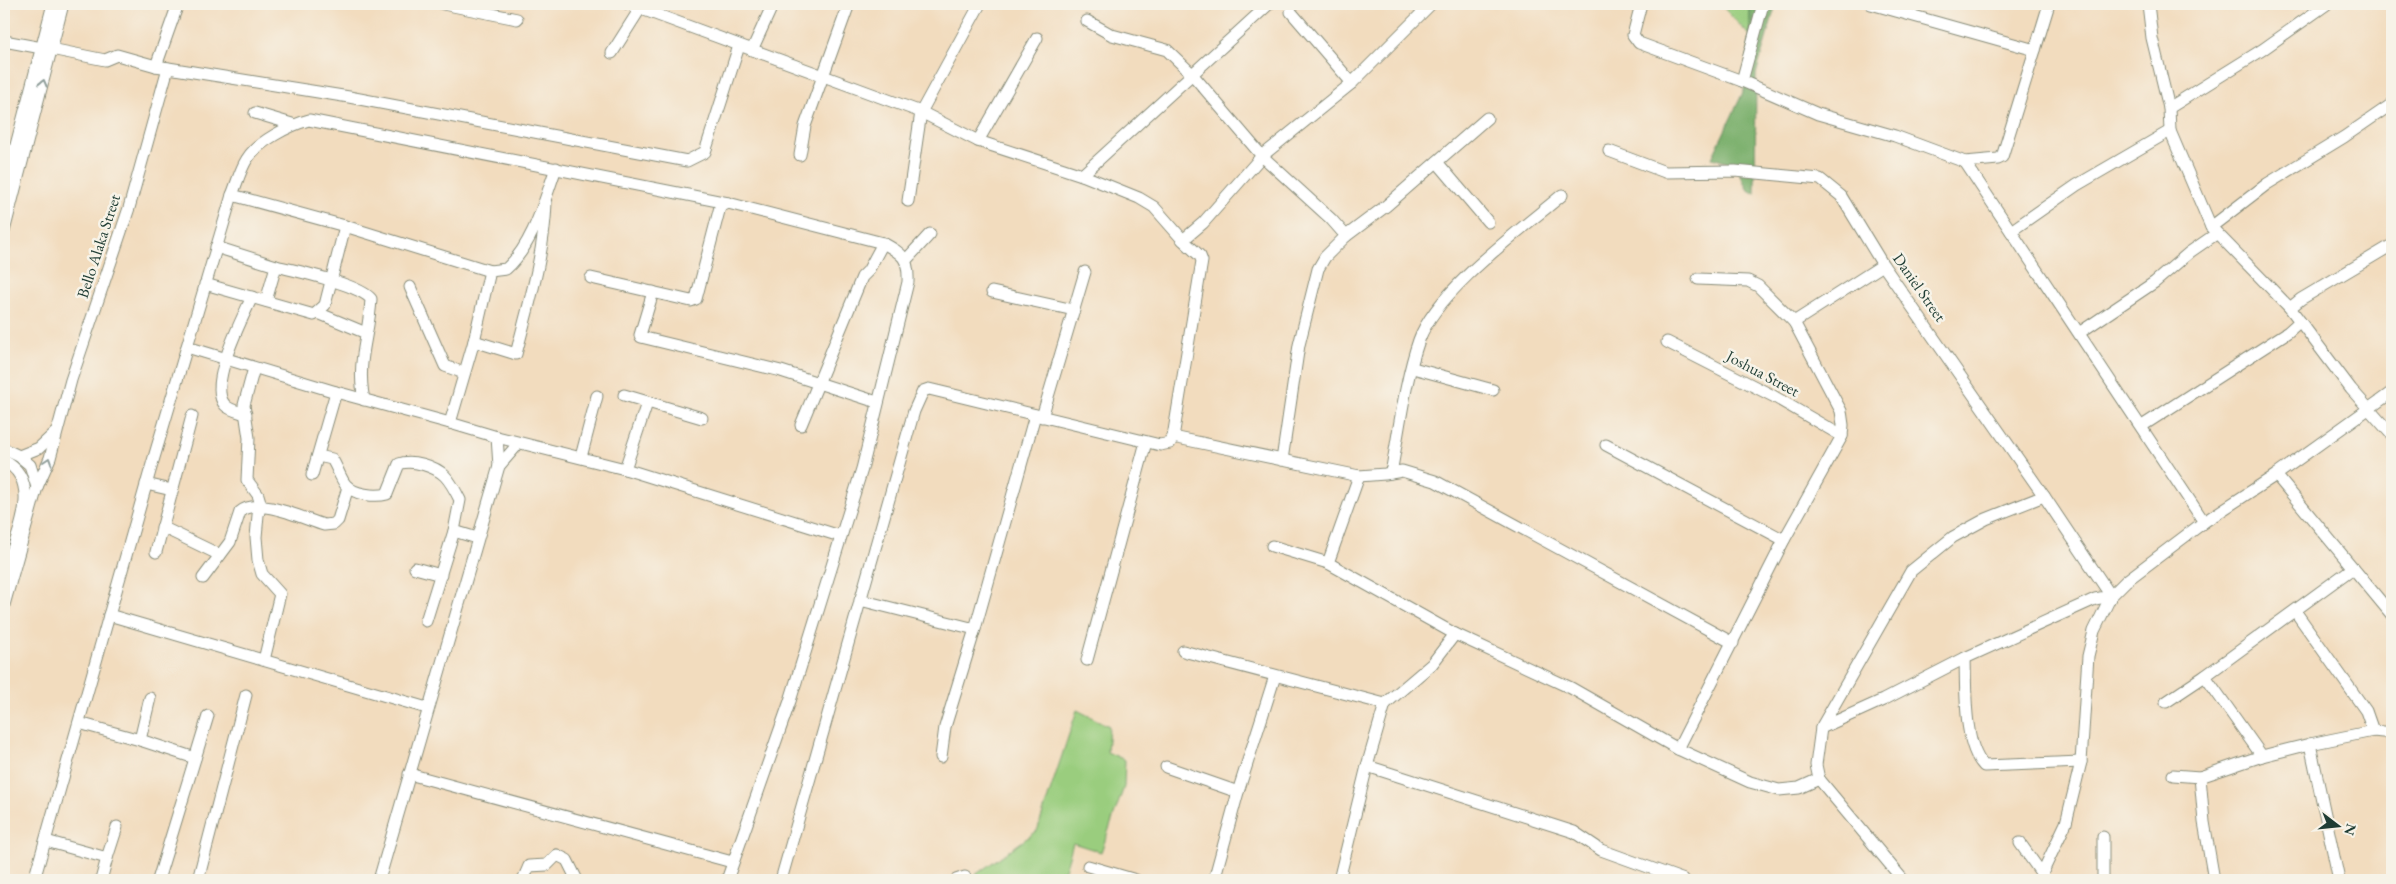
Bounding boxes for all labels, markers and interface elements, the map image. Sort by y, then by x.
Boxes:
one-way arrow [37,78,48,87]
street label: Bello Alaka Street [72,192,125,301]
street label: Daniel Street [1888,249,1951,326]
street label: Joshua Street [1721,344,1803,401]
one-way arrow [43,457,53,465]
north arrow [2314,802,2364,852]
text: N [2340,822,2361,838]

